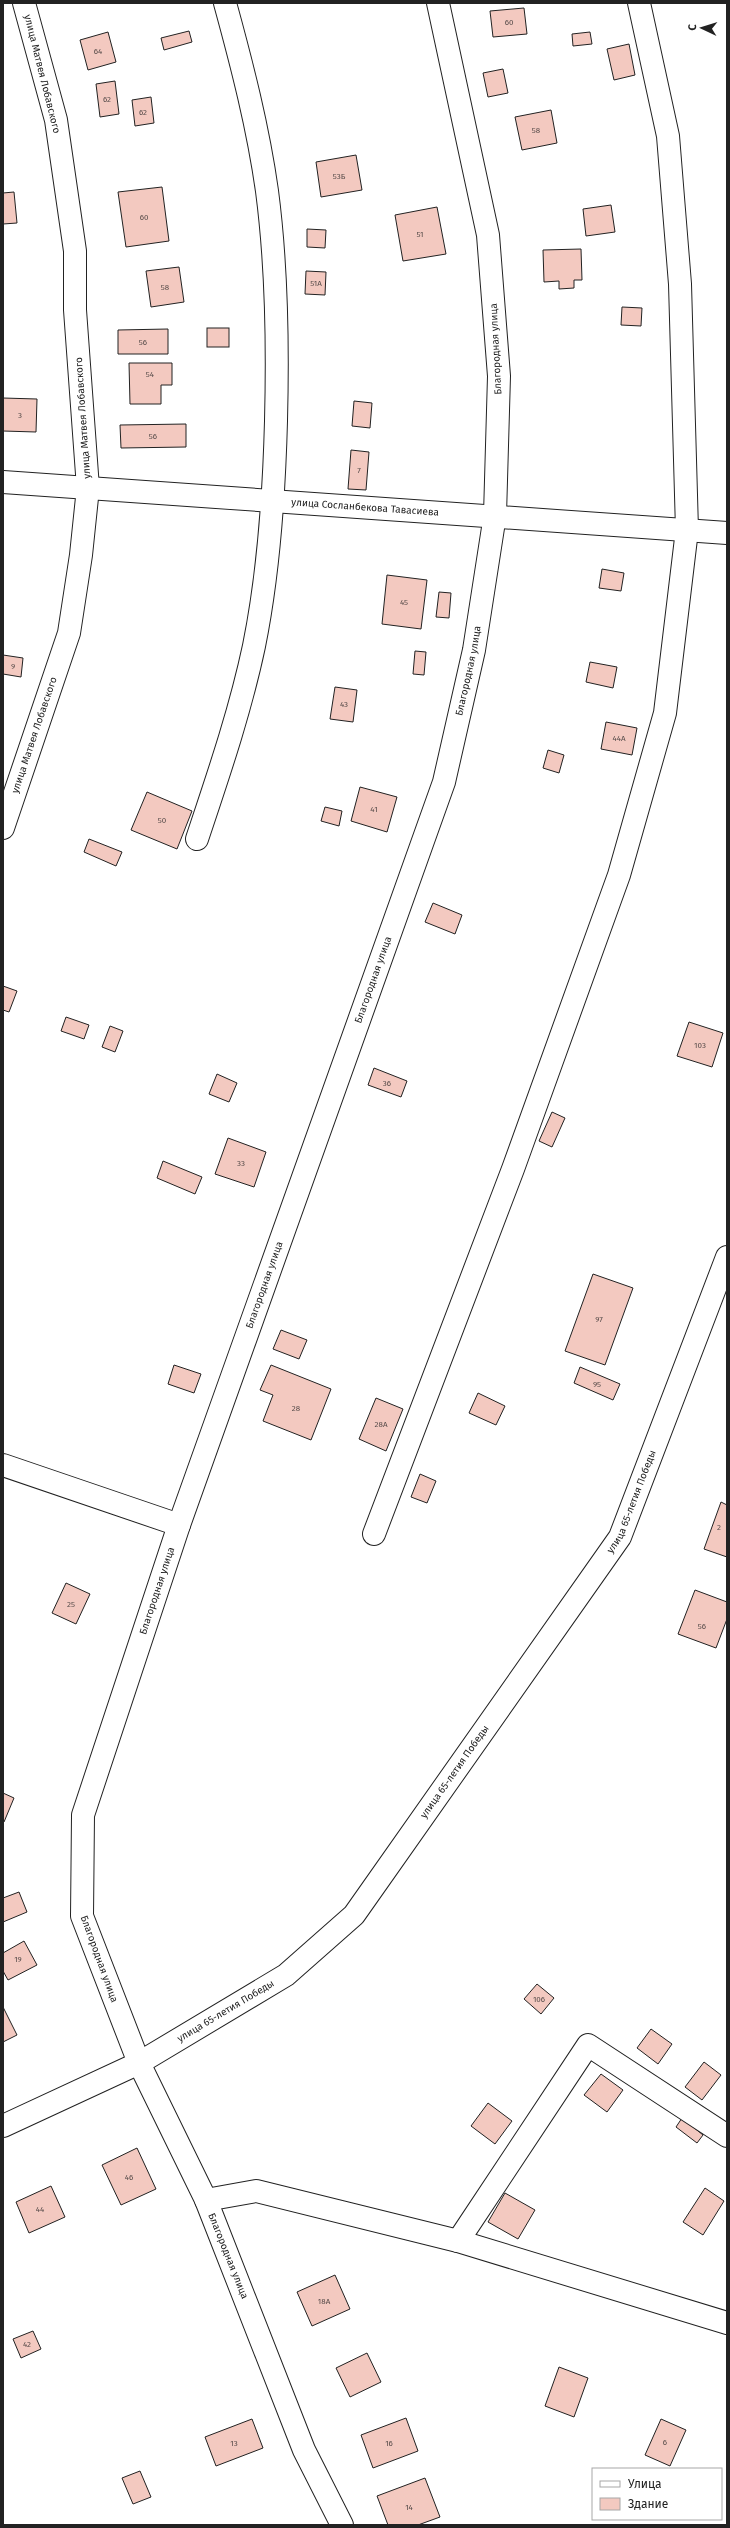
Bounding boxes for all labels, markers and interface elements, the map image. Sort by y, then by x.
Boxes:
north arrow [682,8,722,48]
street label: улица Матвея Лобавского [21,13,63,135]
house number: 60 [505,18,514,27]
text: С [686,23,699,31]
house number: 64 [94,47,103,56]
house number: 62 [103,95,111,104]
house number: 62 [139,108,147,117]
house number: 58 [532,126,541,135]
house number: 53Б [333,172,346,181]
house number: 60 [140,213,149,222]
house number: 51 [416,230,424,239]
house number: 51А [310,279,322,288]
house number: 58 [161,283,170,292]
street label: Благородная улица [488,303,504,395]
house number: 56 [139,338,147,347]
street label: улица Матвея Лобавского [73,357,93,479]
house number: 54 [146,370,155,379]
house number: 3 [18,411,22,420]
house number: 56 [149,432,157,441]
house number: 7 [357,466,361,475]
street label: улица Сосланбекова Тавасиева [291,496,439,519]
house number: 45 [400,598,408,607]
street label: Благородная улица [453,625,484,717]
house number: 9 [11,662,15,671]
street label: улица Матвея Лобавского [9,675,60,795]
house number: 43 [340,700,348,709]
house number: 44А [612,734,626,743]
house number: 41 [370,805,378,814]
house number: 50 [158,816,167,825]
street label: Благородная улица [352,935,394,1025]
house number: 103 [694,1041,706,1050]
house number: 36 [383,1079,391,1088]
house number: 33 [237,1159,245,1168]
street label: Благородная улица [244,1240,286,1330]
house number: 97 [595,1315,603,1324]
house number: 95 [593,1380,601,1389]
house number: 28 [292,1404,301,1413]
house number: 28А [375,1420,388,1429]
street label: улица 65-летия Победы [604,1449,659,1556]
house number: 2 [717,1523,721,1532]
street label: Благородная улица [137,1545,177,1636]
house number: 25 [67,1600,75,1609]
house number: 56 [698,1622,706,1631]
street label: улица 65-летия Победы [418,1723,492,1821]
street label: Благородная улица [78,1914,120,2004]
house number: 19 [14,1955,22,1964]
street label: улица 65-летия Победы [175,1977,276,2045]
house number: 106 [533,1995,545,2004]
house number: 46 [125,2173,133,2182]
house number: 44 [36,2205,45,2214]
street label: Благородная улица [205,2211,251,2301]
house number: 18А [318,2297,331,2306]
house number: 42 [23,2340,31,2349]
house number: 6 [663,2438,667,2447]
house number: 13 [230,2439,238,2448]
house number: 16 [385,2439,393,2448]
legend [592,2468,722,2520]
text: Улица [628,2477,662,2491]
text: Здание [628,2497,668,2511]
house number: 14 [405,2503,414,2512]

